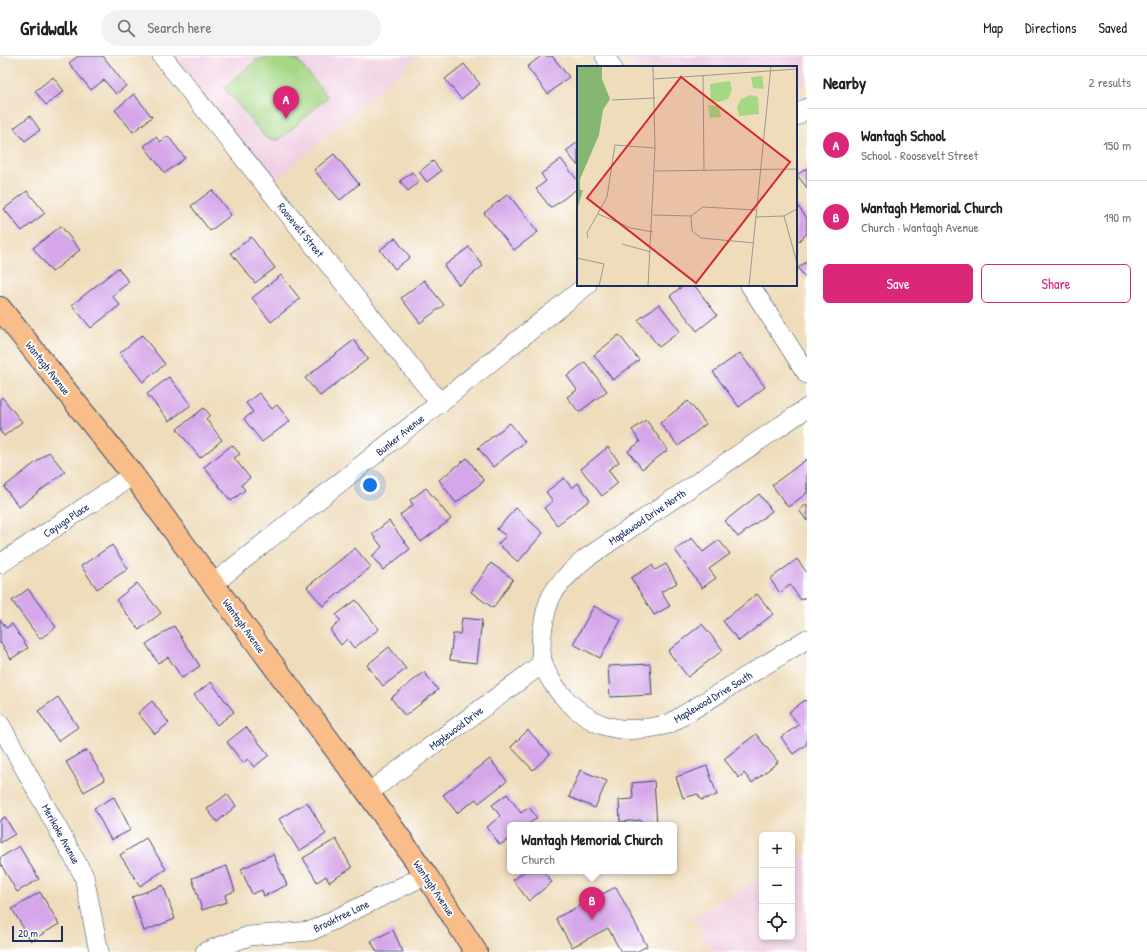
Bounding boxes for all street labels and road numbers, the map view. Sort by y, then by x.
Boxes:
street label: Roosevelt Street [275,200,327,260]
street label: Wantagh Avenue [23,338,74,398]
street label: Bunker Avenue [373,411,428,459]
street label: Maplewood Drive North [606,486,688,548]
street label: Cayuga Place [40,499,92,540]
street label: Wantagh Avenue [219,596,269,657]
street label: Maplewood Drive South [671,668,755,726]
street label: Maplewood Drive [426,703,486,753]
street label: Merikoke Avenue [39,802,83,867]
street label: Wantagh Avenue [410,858,458,919]
street label: Brooktree Lane [311,896,372,936]

